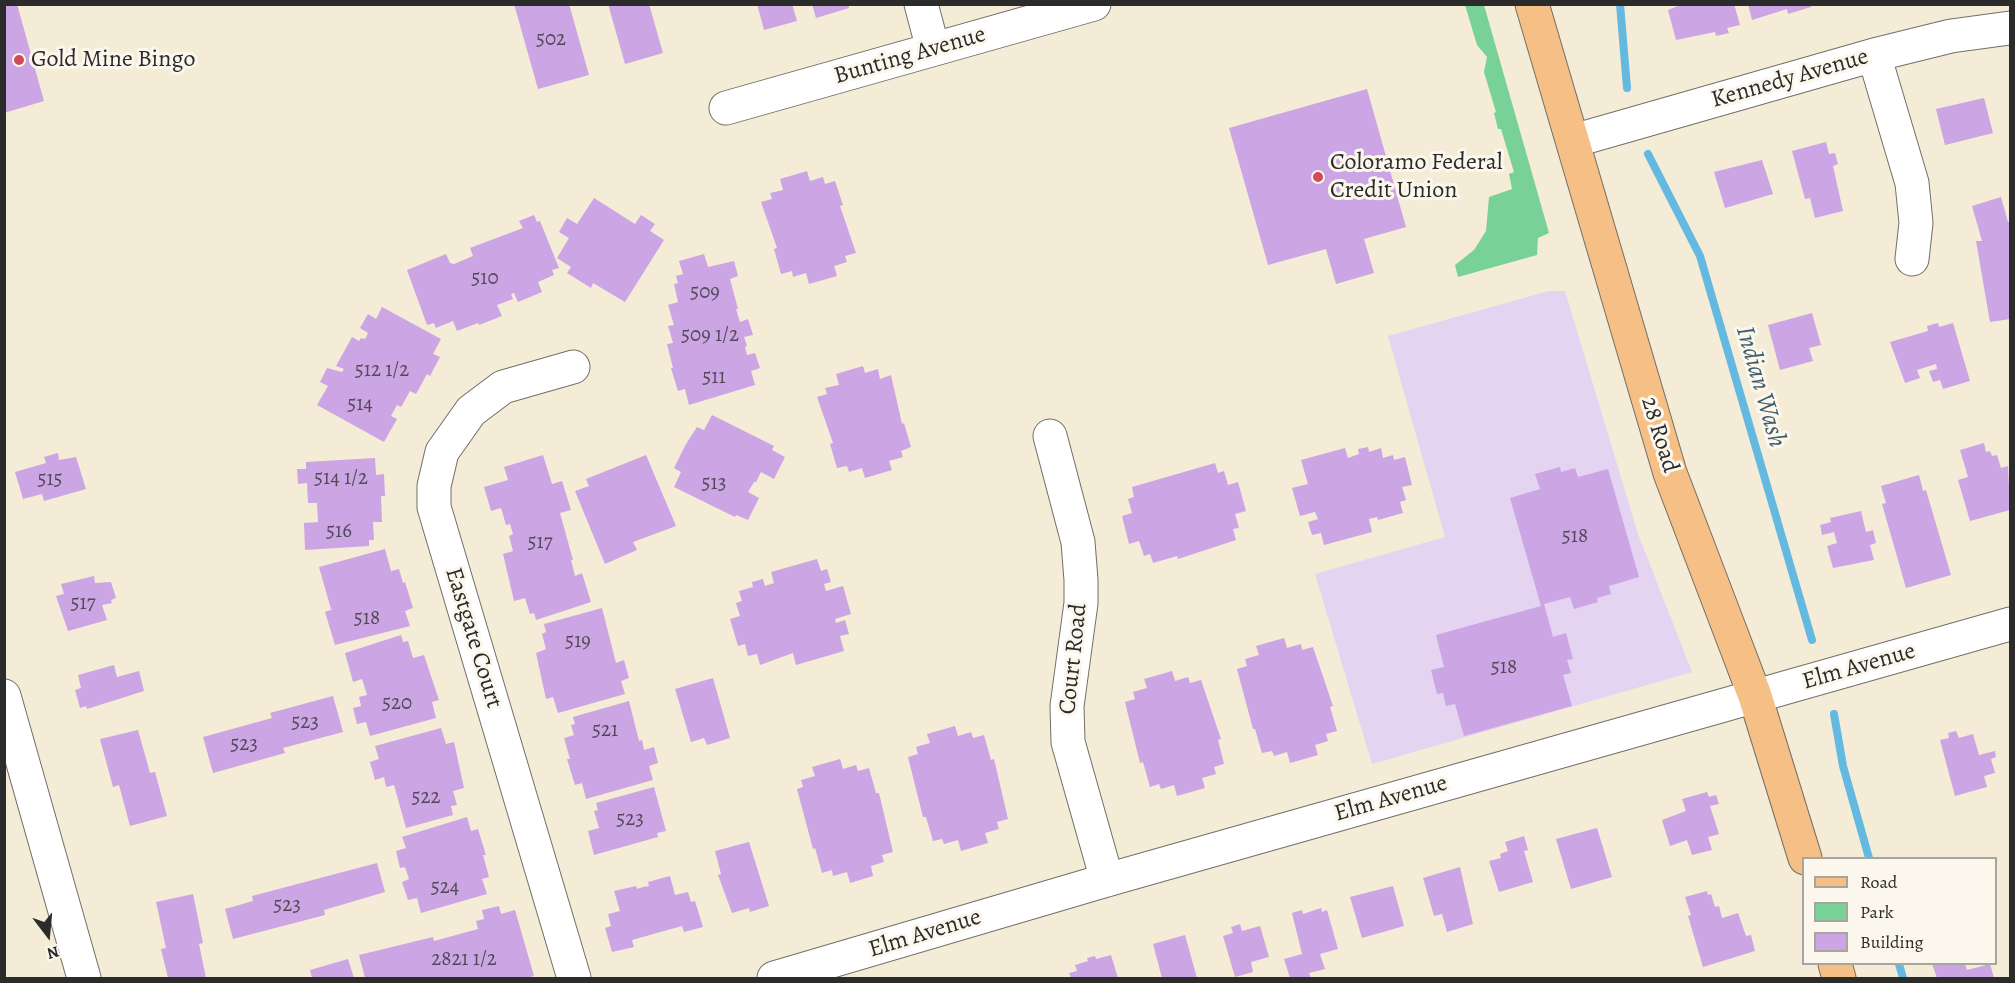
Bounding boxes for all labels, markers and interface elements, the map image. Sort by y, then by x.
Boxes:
street label: Bunting Avenue [831,21,989,91]
house number: 502 [536,27,566,53]
street label: Kennedy Avenue [1708,43,1872,115]
place label: Gold Mine Bingo [31,46,195,74]
marker: Gold Mine Bingo [12,53,26,67]
place label: Coloramo Federal Credit Union [1330,149,1503,205]
marker: Coloramo Federal Credit Union [1311,170,1325,184]
house number: 510 [471,266,499,292]
house number: 509 [690,280,720,306]
house number: 509 1/2 [681,323,739,349]
water label: Indian Wash [1728,323,1792,451]
house number: 512 1/2 [355,358,409,384]
house number: 511 [702,365,726,391]
house number: 514 [347,392,373,418]
street label: 28 Road [1634,394,1684,476]
house number: 514 1/2 [314,466,368,492]
house number: 515 [37,467,63,493]
house number: 513 [702,471,726,497]
house number: 516 [326,519,352,545]
house number: 518 [1562,524,1588,550]
house number: 517 [527,530,553,556]
street label: Eastgate Court [438,564,508,712]
house number: 517 [70,591,96,617]
street label: Court Road [1054,602,1094,716]
house number: 518 [354,606,380,632]
house number: 519 [565,629,591,655]
street label: Elm Avenue [1799,637,1919,697]
house number: 518 [1491,655,1517,681]
house number: 520 [382,691,412,717]
house number: 523 [291,710,319,736]
house number: 521 [592,718,618,744]
house number: 523 [230,732,258,758]
street label: Elm Avenue [1331,769,1451,829]
house number: 522 [412,785,440,811]
house number: 523 [616,807,644,833]
legend [1802,857,1997,965]
text: Road [1860,870,1897,894]
house number: 524 [431,875,459,901]
house number: 523 [273,893,301,919]
text: Park [1860,900,1894,924]
street label: Elm Avenue [865,903,985,965]
north arrow [18,905,78,965]
text: Building [1860,930,1924,954]
text: N [44,940,62,964]
house number: 2821 1/2 [431,947,497,973]

